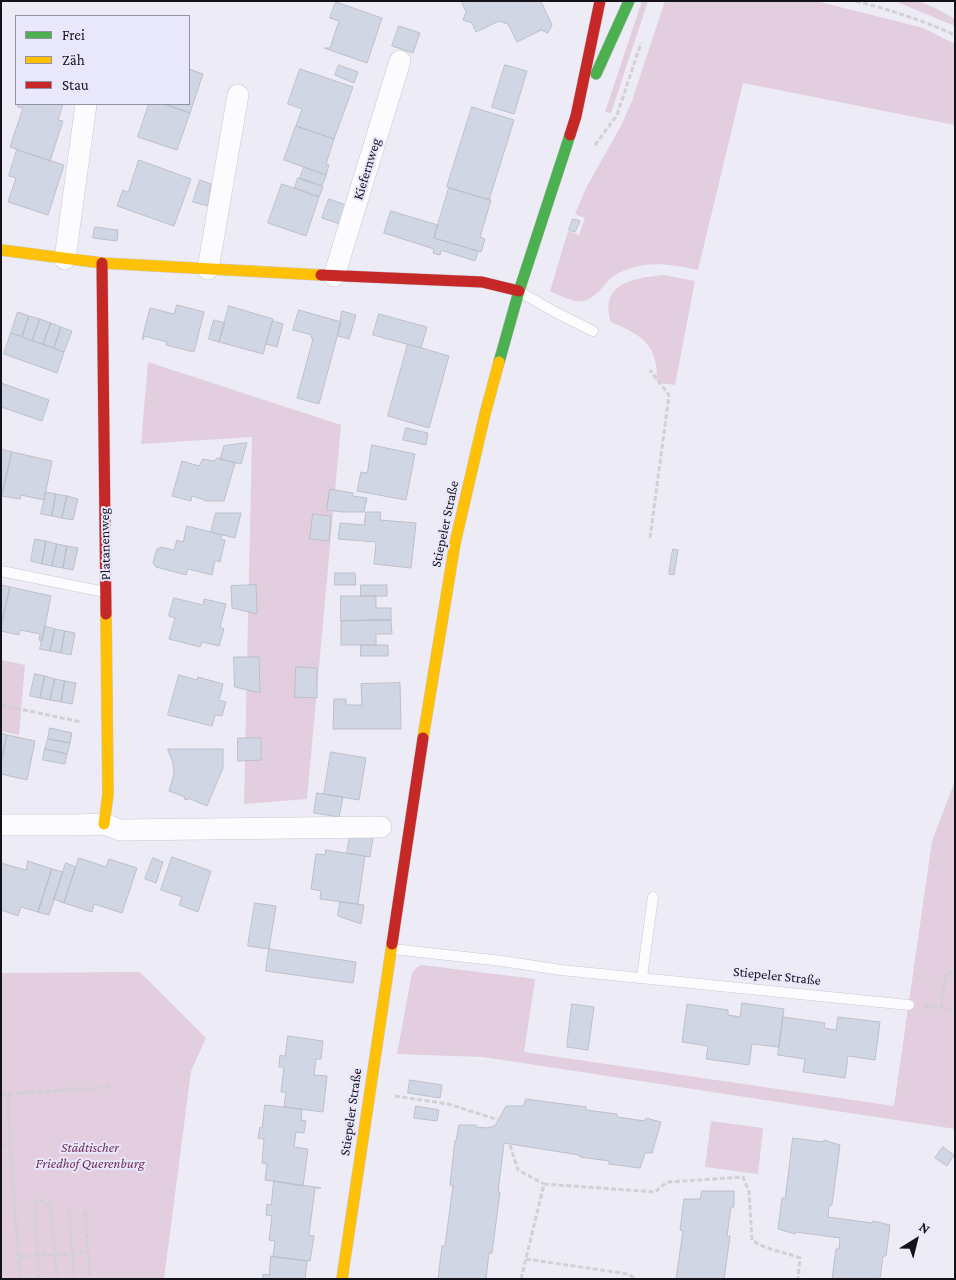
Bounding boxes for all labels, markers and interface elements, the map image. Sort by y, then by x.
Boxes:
legend [15,15,190,105]
text: Frei [62,27,85,43]
text: Zäh [62,52,85,68]
text: Stau [62,77,89,93]
street label: Kiefernweg [350,136,384,202]
street label: Stiepeler Straße [428,479,462,569]
street label: Platanenweg [96,508,114,580]
street label: Stiepeler Straße [732,963,822,989]
street label: Stiepeler Straße [337,1067,365,1157]
park label: Städtischer Friedhof Querenburg [35,1140,145,1172]
north arrow [891,1215,941,1265]
text: N [916,1219,933,1237]

